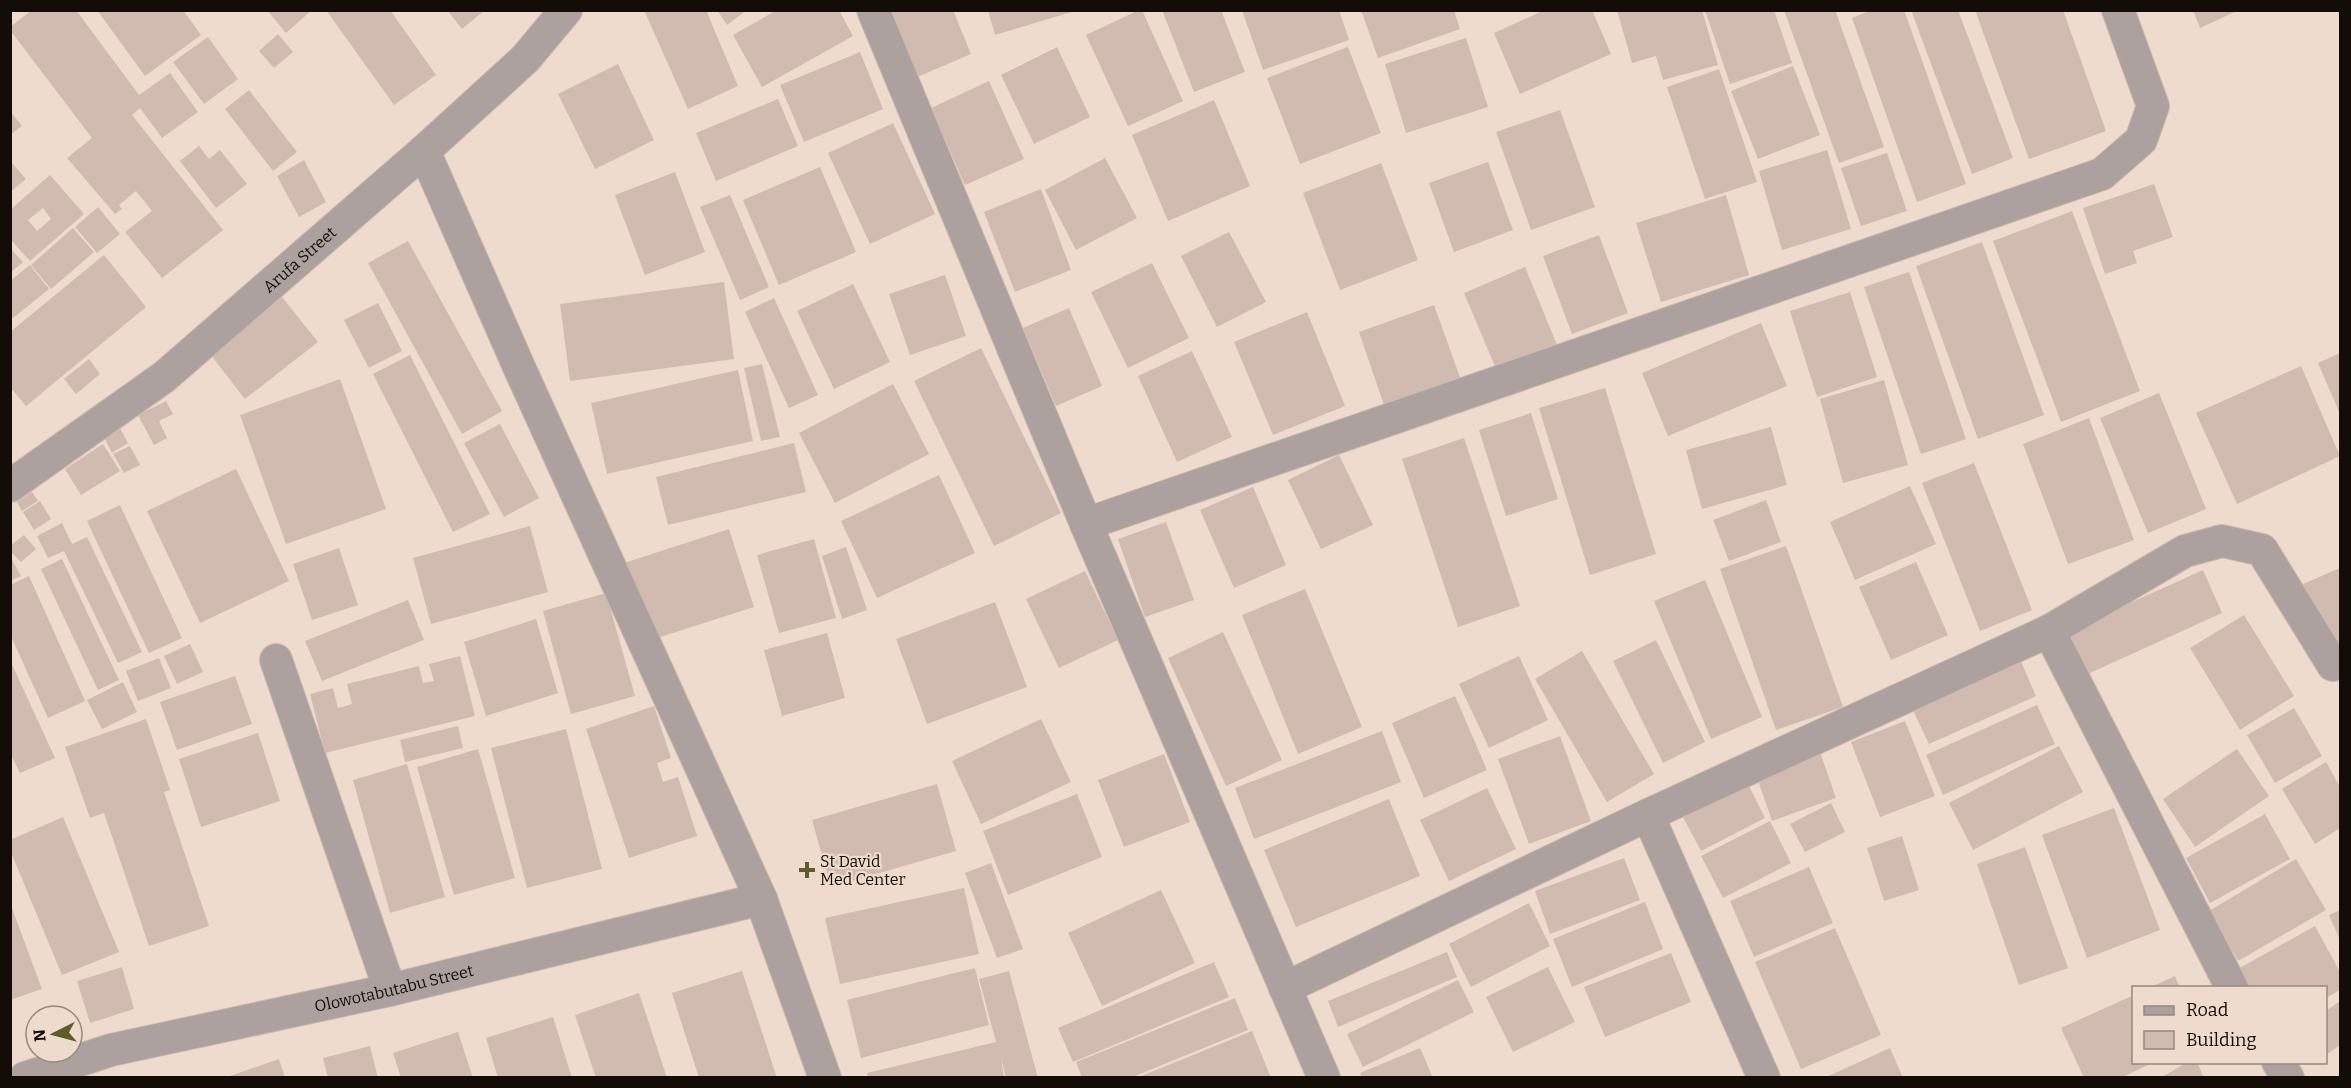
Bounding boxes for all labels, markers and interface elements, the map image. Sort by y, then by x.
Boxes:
street label: Arufa Street [259,223,340,297]
place label: St David Med Center [820,852,906,889]
marker: St David Med Center [798,861,816,879]
street label: Olowotabutabu Street [313,961,476,1016]
legend [2132,986,2327,1064]
text: Road [2186,999,2229,1021]
north arrow [24,1004,84,1064]
text: N [29,1028,50,1043]
text: Building [2186,1029,2257,1051]

